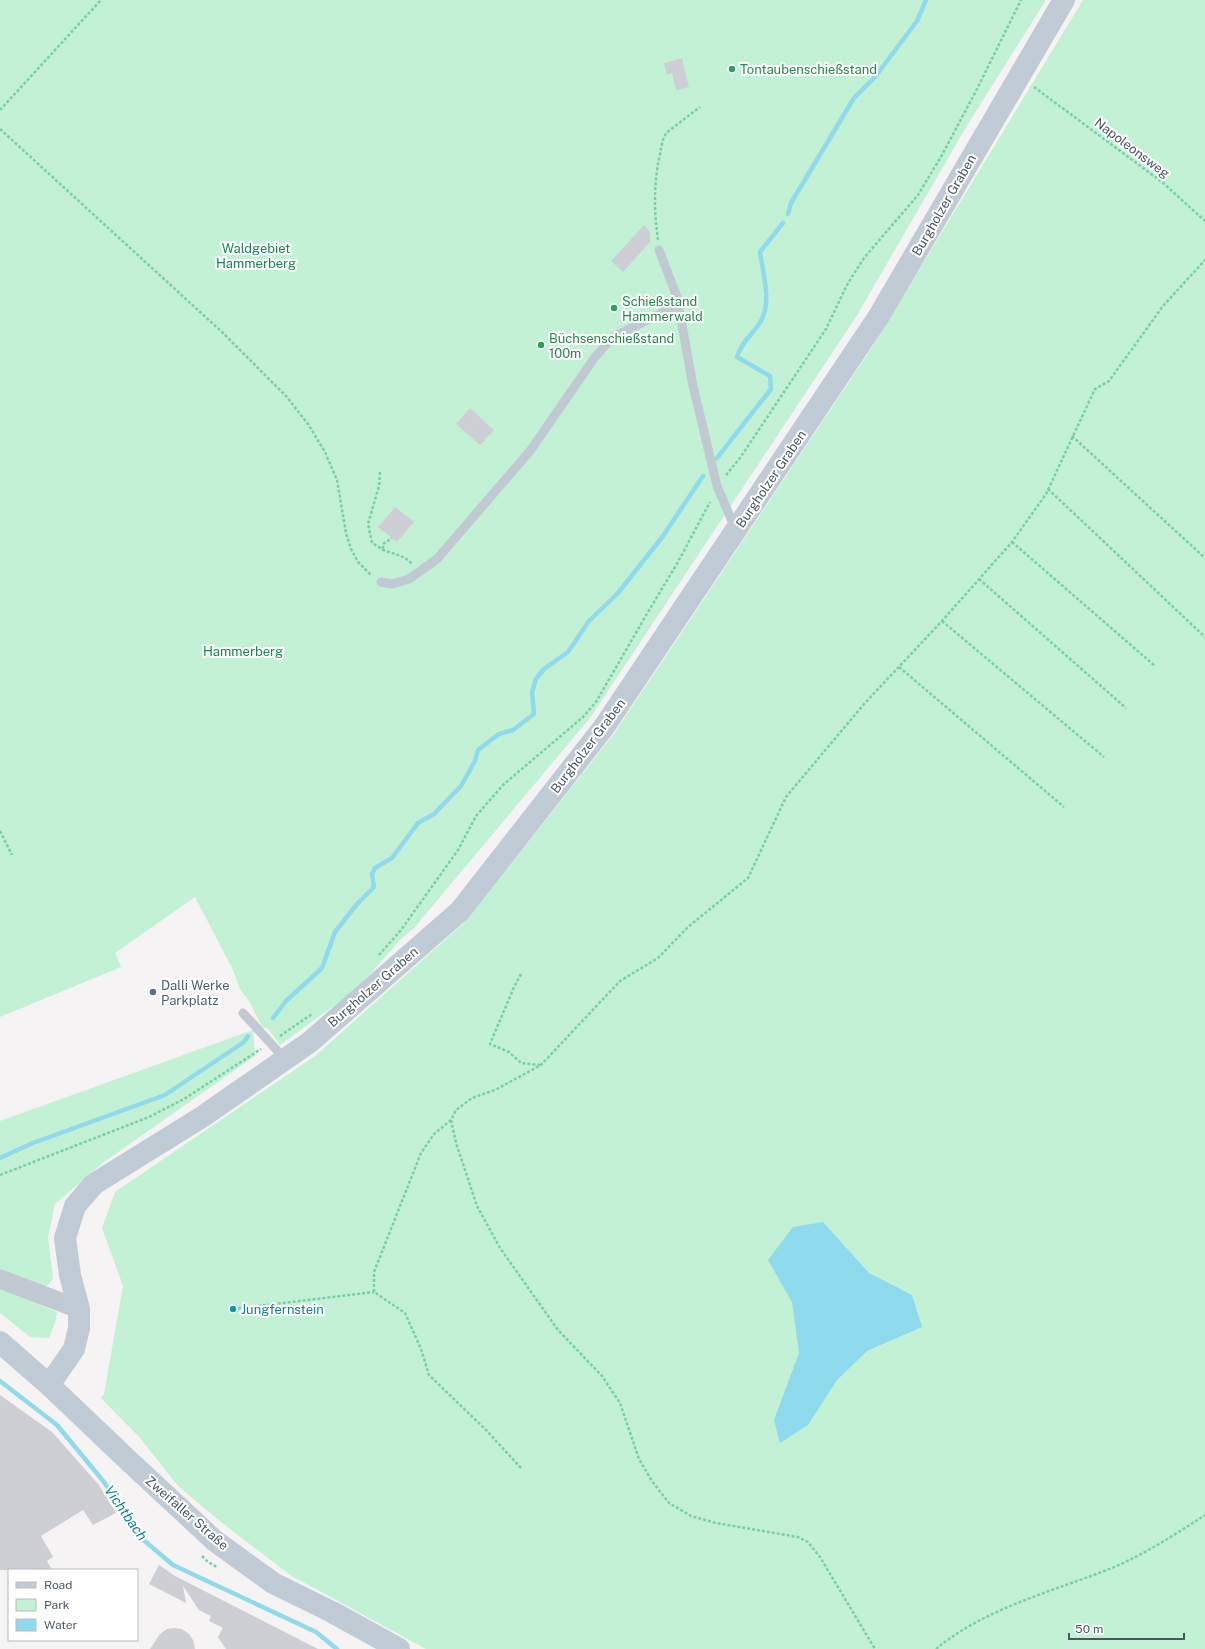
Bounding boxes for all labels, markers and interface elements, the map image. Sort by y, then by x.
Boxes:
place label: Tontaubenschießstand [740,62,877,77]
marker: Tontaubenschießstand [727,64,737,74]
street label: Napoleonsweg [1092,115,1172,181]
street label: Burgholzer Graben [909,152,979,258]
park label: Waldgebiet Hammerberg [216,241,296,271]
place label: Schießstand Hammerwald [622,294,703,324]
marker: Schießstand Hammerwald [609,303,619,313]
place label: Büchsenschießstand 100m [549,331,674,361]
marker: Büchsenschießstand 100m [536,340,546,350]
street label: Burgholzer Graben [733,427,809,531]
park label: Hammerberg [203,644,283,659]
street label: Burgholzer Graben [548,696,628,796]
street label: Burgholzer Graben [325,944,421,1030]
place label: Dalli Werke Parkplatz [161,978,230,1008]
marker: Dalli Werke Parkplatz [148,987,158,997]
place label: Jungfernstein [241,1302,324,1317]
marker: Jungfernstein [228,1304,238,1314]
street label: Zweifaller Straße [143,1473,231,1553]
water label: Vichtbach [101,1483,151,1544]
legend [8,1569,138,1641]
text: Road [44,1578,72,1592]
text: Park [44,1598,70,1612]
scale bar [1069,1615,1184,1641]
text: Water [44,1618,78,1632]
text: 50 m [1075,1622,1103,1636]

